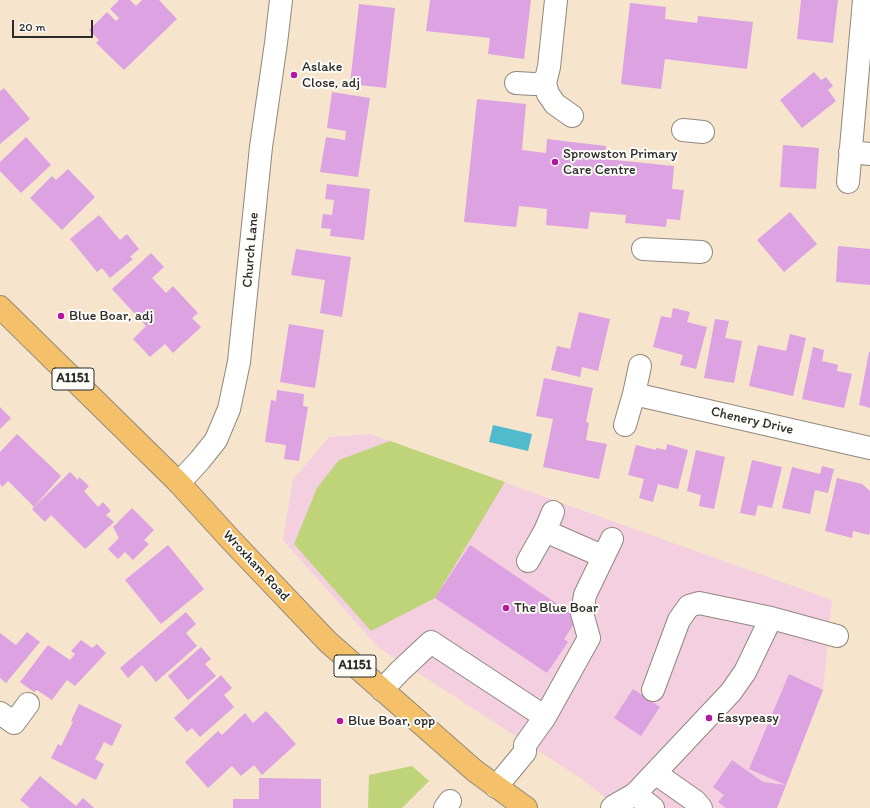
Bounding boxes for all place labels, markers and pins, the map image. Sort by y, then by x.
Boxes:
place label: Aslake Close, adj [302,59,360,92]
marker: Aslake Close, adj [289,70,299,80]
place label: Sprowston Primary Care Centre [563,146,677,178]
marker: Sprowston Primary Care Centre [550,157,560,167]
place label: Blue Boar, adj [69,308,153,324]
marker: Blue Boar, adj [56,311,66,321]
place label: The Blue Boar [514,600,598,616]
marker: The Blue Boar [501,603,511,613]
place label: Easypeasy [717,710,779,726]
place label: Blue Boar, opp [348,713,435,729]
marker: Easypeasy [704,713,714,723]
marker: Blue Boar, opp [335,716,345,726]

